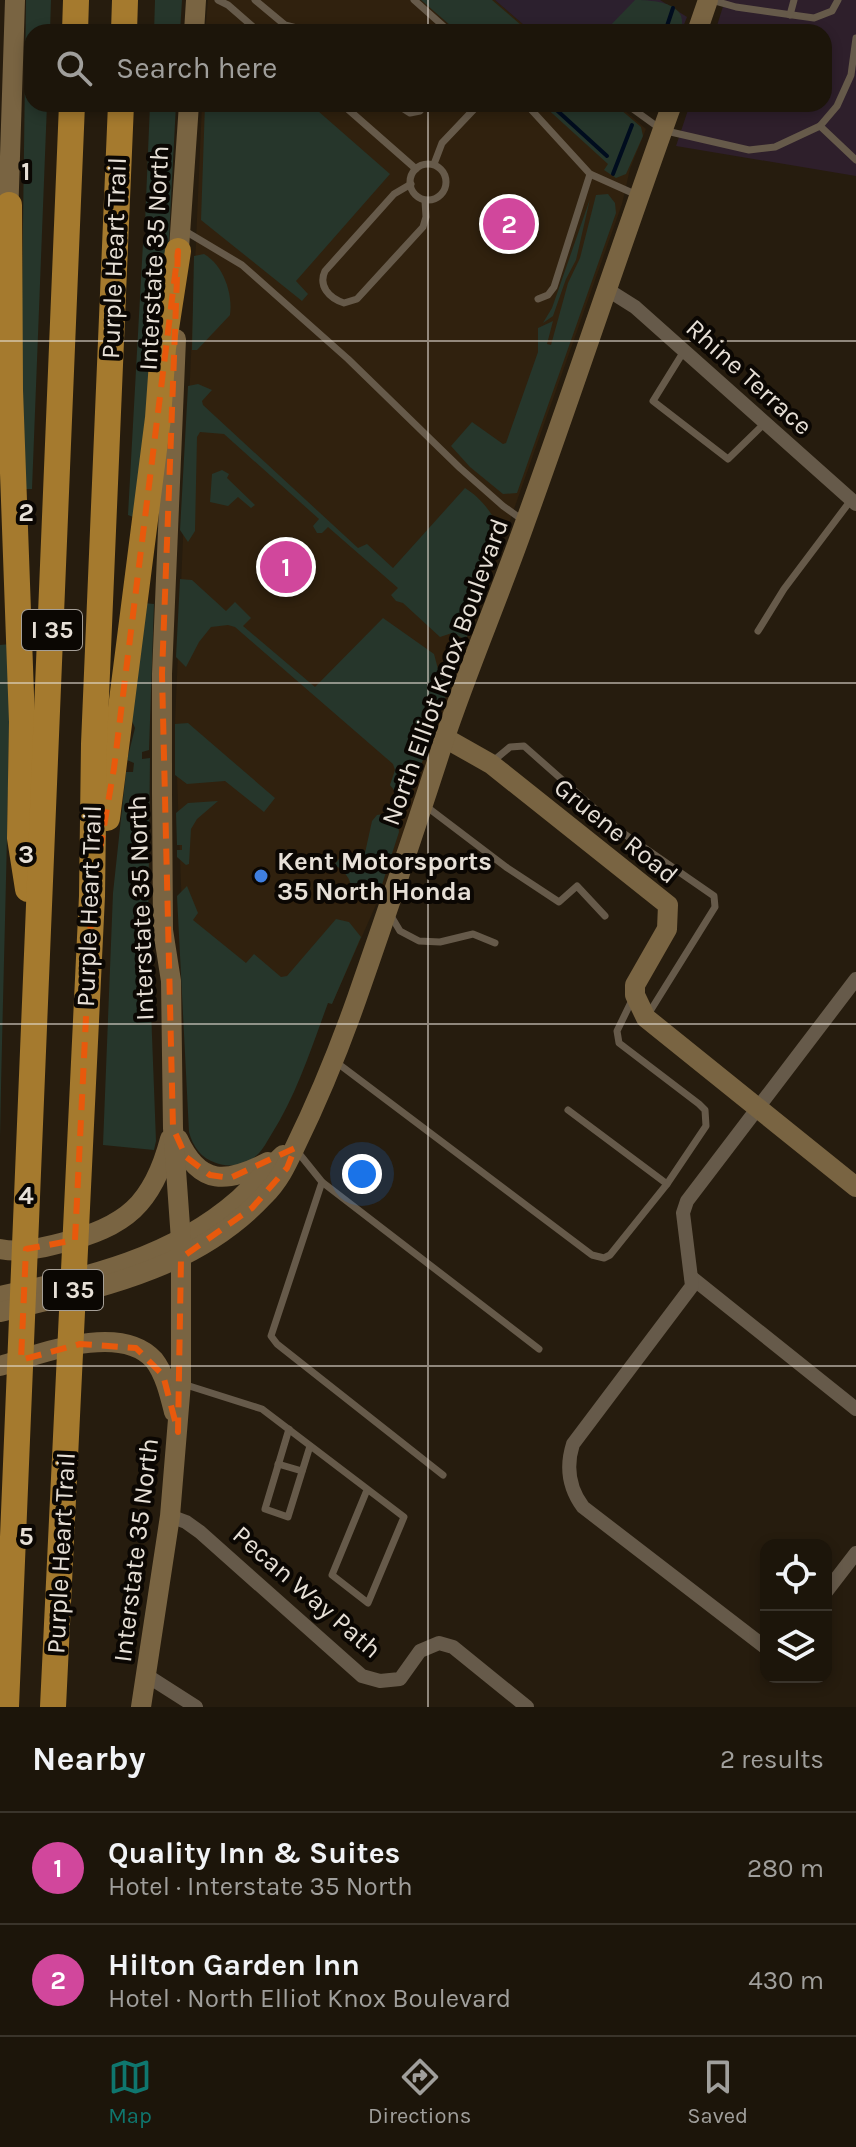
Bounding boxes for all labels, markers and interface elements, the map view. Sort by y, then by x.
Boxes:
search box [24,24,832,112]
icon: search [52,46,96,90]
text: Search here [116,50,277,86]
street label: Interstate 35 North [133,145,175,371]
text: 1 [21,156,31,187]
street label: Purple Heart Trail [95,157,133,359]
pin: 2 [483,194,535,254]
street label: Rhine Terrace [680,312,818,442]
text: 2 [18,497,34,528]
street label: North Elliot Knox Boulevard [375,514,515,830]
pin: 1 [260,537,312,597]
road number: I 35 [22,610,82,650]
street label: Gruene Road [548,772,684,890]
street label: Interstate 35 North [122,795,160,1021]
street label: Purple Heart Trail [70,805,108,1007]
text: 3 [18,839,34,870]
place label: Kent Motorsports 35 North Honda [277,846,492,907]
marker: Kent Motorsports 35 North Honda [252,867,270,885]
your location [342,1154,382,1194]
text: 4 [18,1180,34,1211]
road number: I 35 [43,1270,103,1310]
street label: Interstate 35 North [107,1436,165,1664]
street label: Purple Heart Trail [40,1451,82,1655]
street label: Pecan Way Path [226,1519,388,1665]
text: 5 [18,1521,34,1552]
map controls [760,1539,832,1683]
button: locate [760,1539,832,1611]
button: layers [760,1611,832,1683]
text: Nearby [32,1739,146,1779]
text: 2 results [720,1744,824,1775]
text: Quality Inn & Suites [108,1835,400,1871]
text: 1 [53,1853,63,1884]
text: 280 m [747,1853,824,1884]
text: Hotel · Interstate 35 North [108,1871,413,1902]
text: Hilton Garden Inn [108,1947,360,1983]
text: 2 [50,1965,66,1996]
text: 430 m [748,1965,824,1996]
text: Hotel · North Elliot Knox Boulevard [108,1983,511,2014]
tab: Map [108,2055,152,2129]
tab: Directions [368,2055,471,2129]
tab: Saved [687,2055,748,2129]

